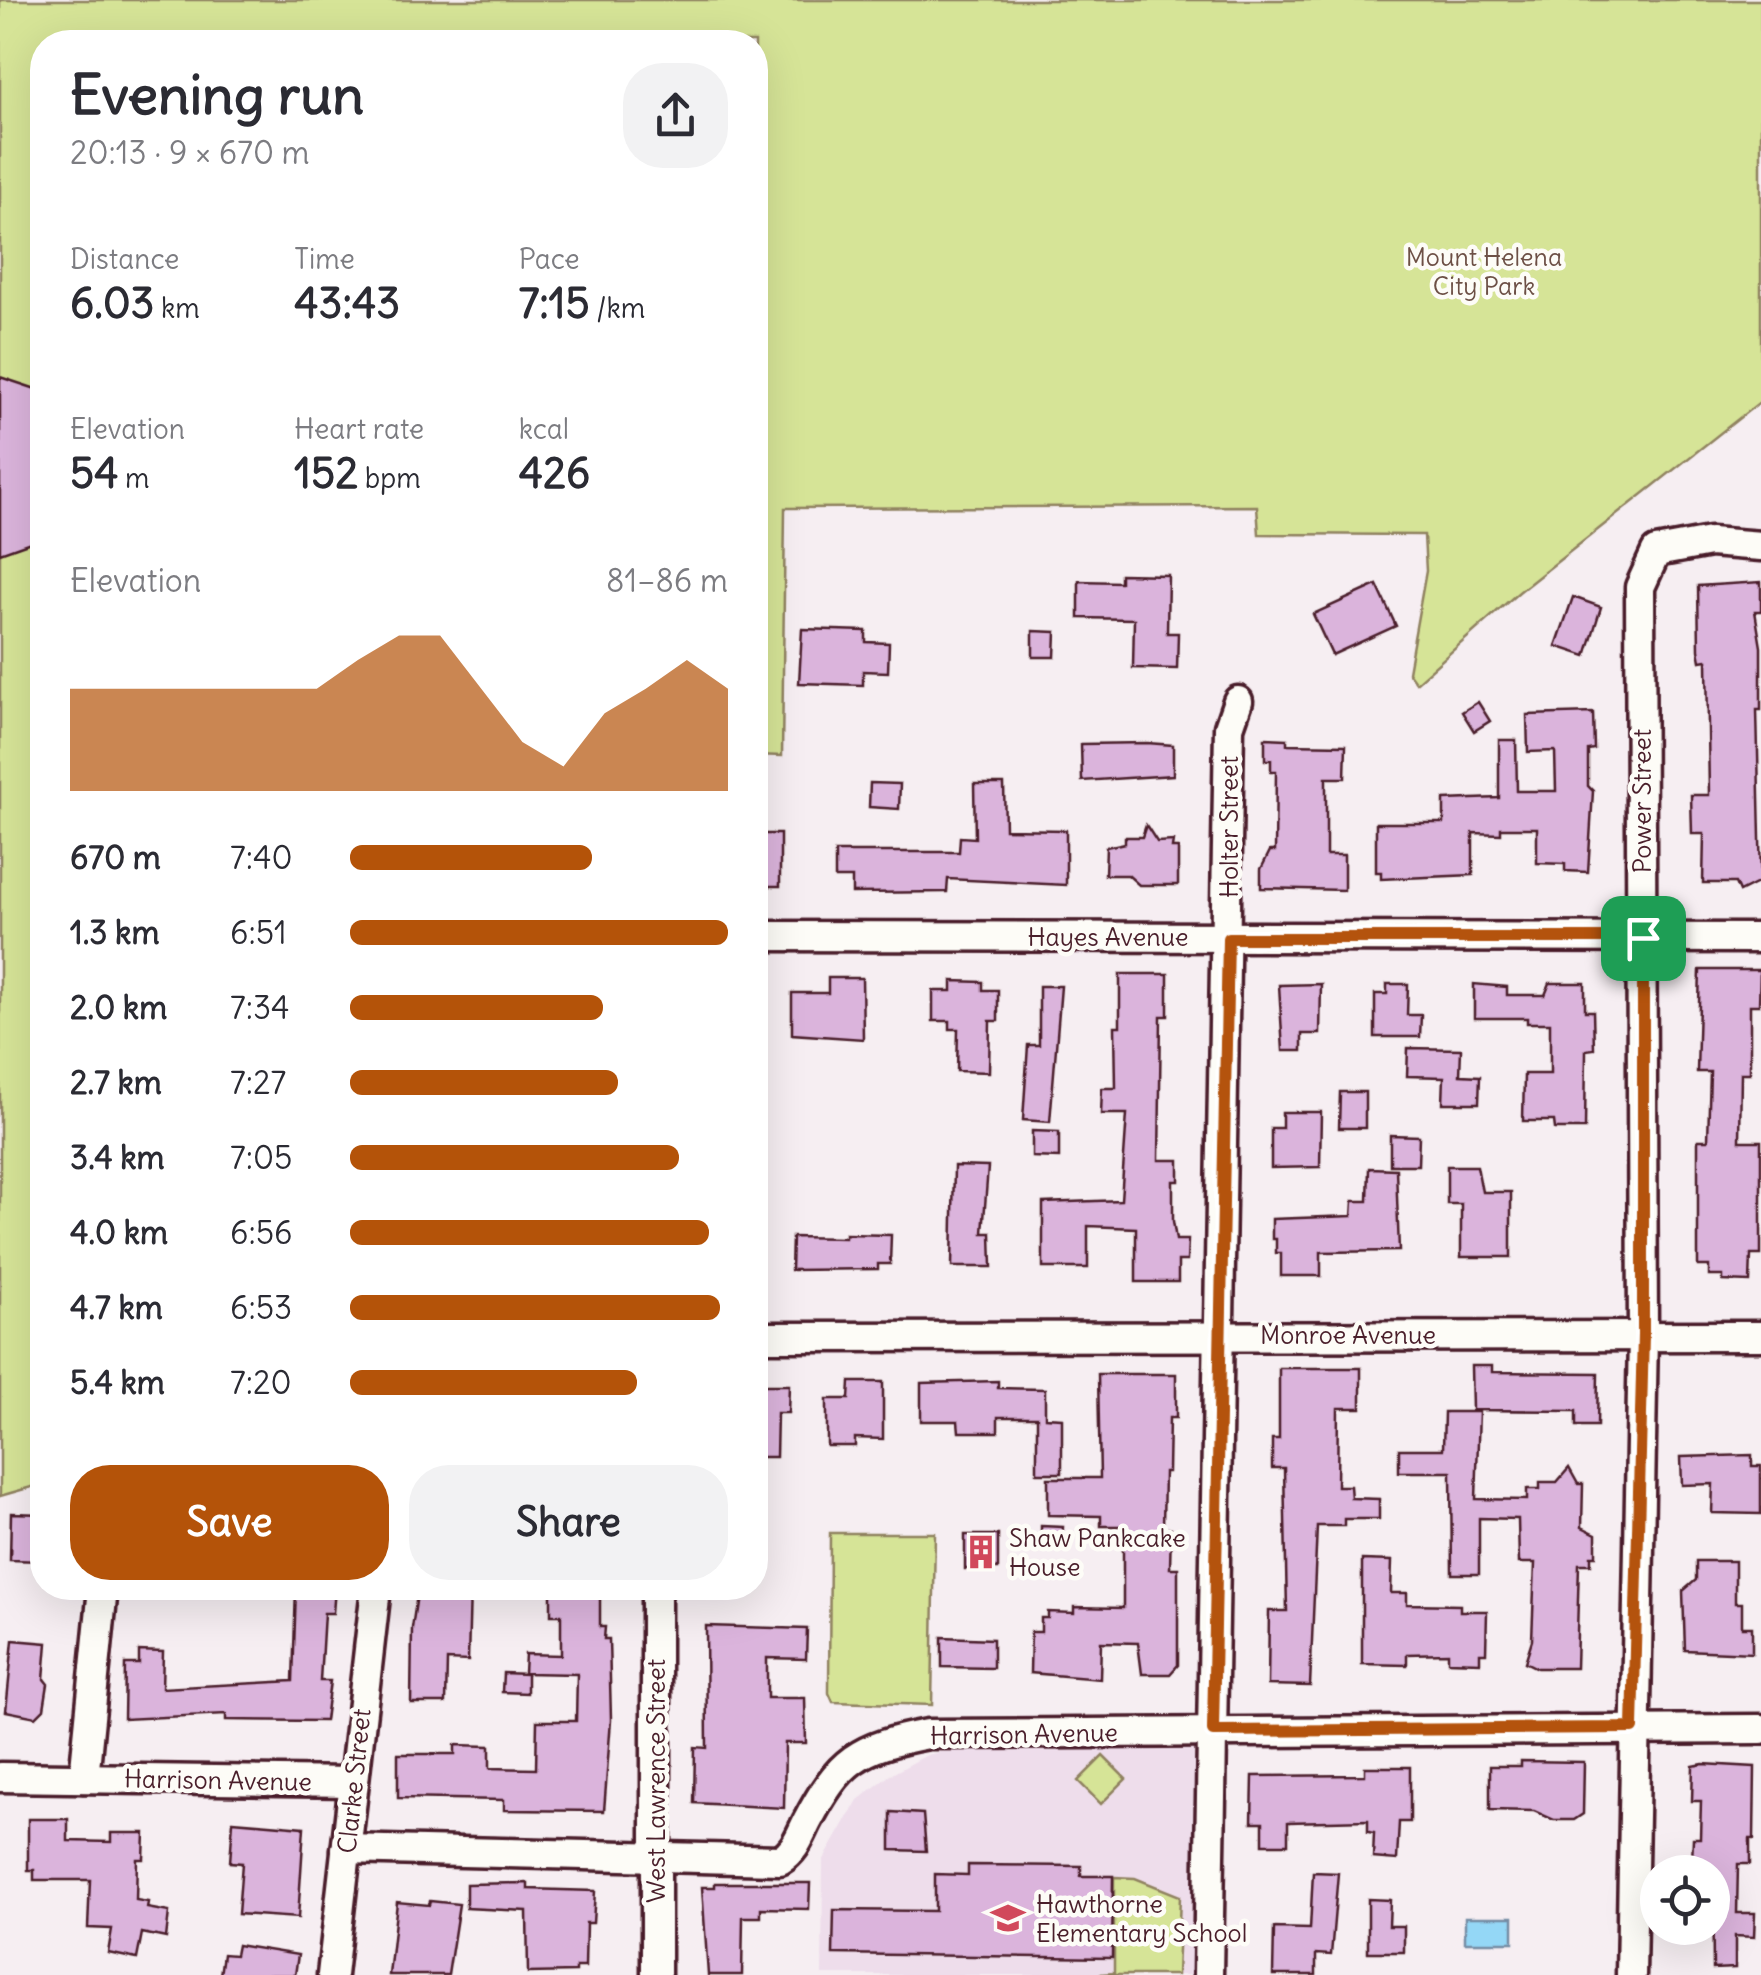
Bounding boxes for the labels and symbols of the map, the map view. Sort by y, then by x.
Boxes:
park label: Mount Helena City Park [1406,241,1562,302]
street label: Power Street [1626,729,1658,873]
street label: Holter Street [1213,756,1245,898]
pin [1601,896,1686,981]
street label: Hayes Avenue [1028,921,1188,953]
street label: Monroe Avenue [1260,1319,1436,1351]
place label: Shaw Pankcake House [1009,1522,1186,1583]
building icon: Shaw Pankcake House [962,1533,1000,1571]
street label: West Lawrence Street [640,1659,672,1903]
street label: Clarke Street [330,1707,378,1855]
street label: Harrison Avenue [930,1716,1118,1752]
street label: Harrison Avenue [124,1762,312,1798]
place label: Hawthorne Elementary School [1036,1888,1247,1949]
school or university icon: Hawthorne Elementary School [989,1899,1027,1937]

